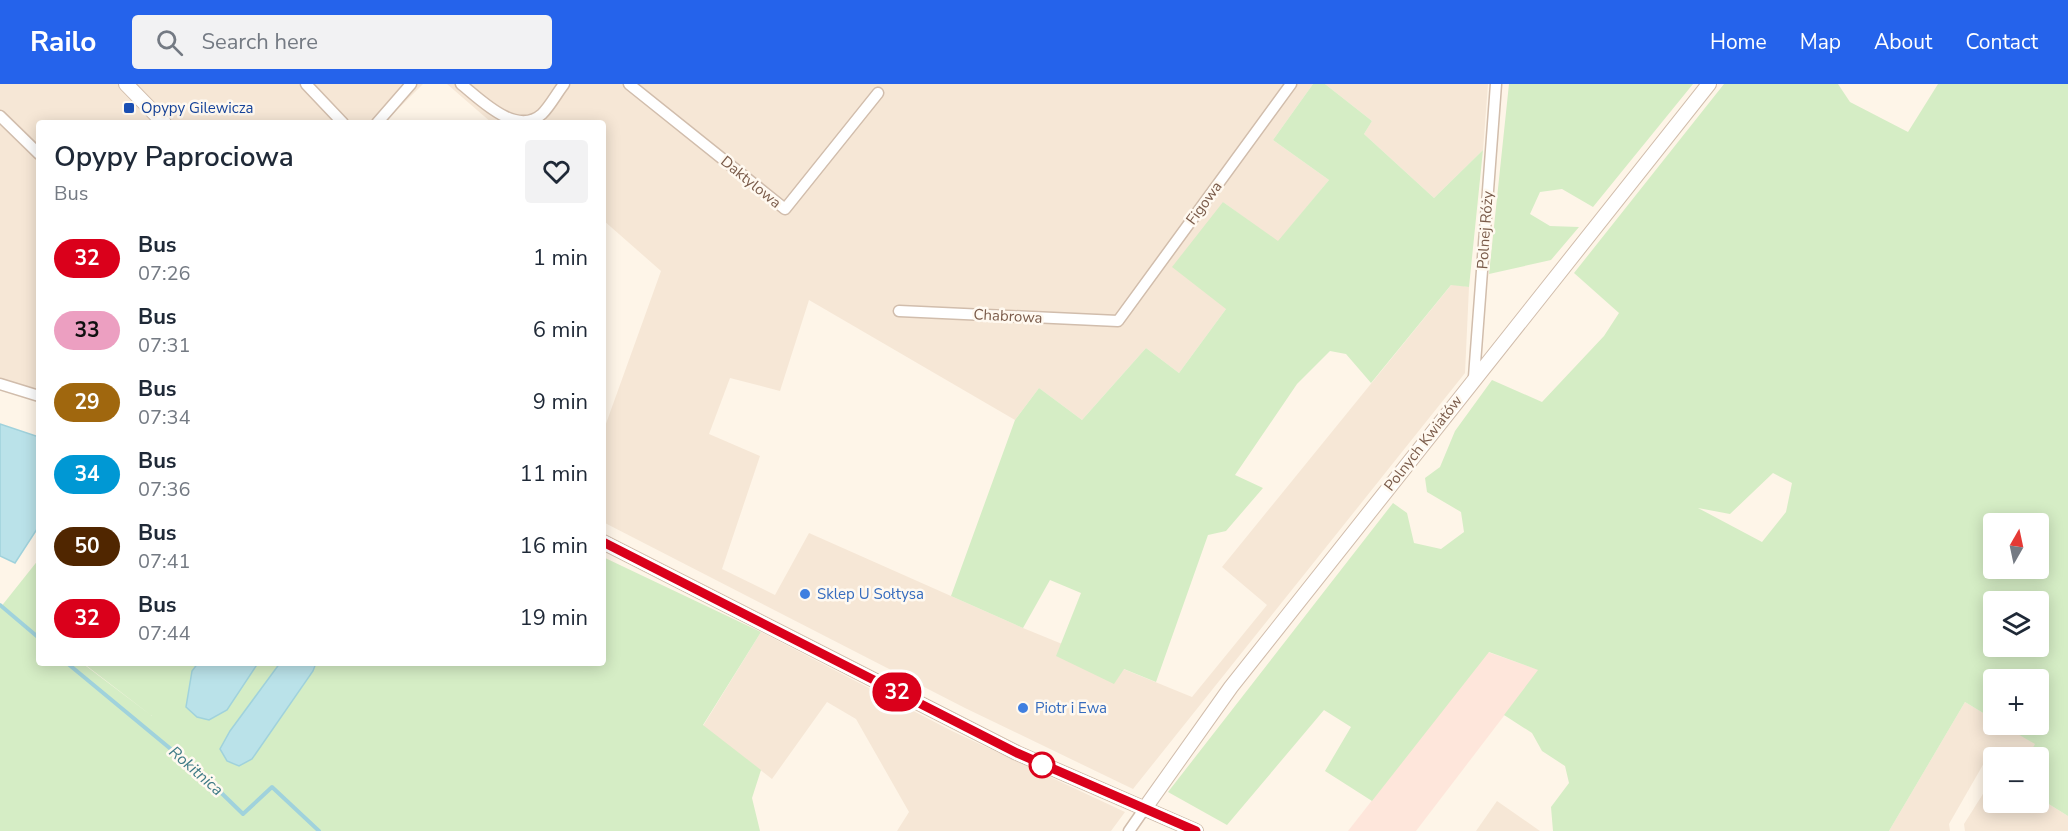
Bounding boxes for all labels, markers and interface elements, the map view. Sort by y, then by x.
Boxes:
search box [132,15,552,69]
text: Railo [30,23,96,61]
icon: search [153,26,186,59]
text: Search here [201,27,318,57]
text: Home [1710,28,1767,56]
text: Map [1800,28,1841,56]
text: About [1874,28,1932,56]
text: Contact [1965,28,2038,56]
place label: Opypy Gilewicza [141,98,254,118]
marker: Opypy Gilewicza [122,101,136,115]
text: Opypy Paprociowa [54,138,294,176]
button: heart [525,140,588,203]
street label: Daktylowa [717,151,785,213]
street label: Figowa [1181,177,1227,229]
text: Bus [54,180,88,207]
street label: Polnej Róży [1472,190,1498,270]
text: Bus [138,230,177,260]
text: 1 min [533,243,588,273]
text: 32 [74,244,100,272]
text: 07:26 [138,260,191,287]
text: Bus [138,302,177,332]
street label: Chabrowa [973,304,1043,328]
text: 6 min [533,315,588,345]
text: 33 [74,316,100,344]
text: 07:31 [138,332,191,359]
text: Bus [138,374,177,404]
text: 9 min [533,387,588,417]
text: 29 [74,388,100,416]
street label: Polnych Kwiatów [1379,391,1467,495]
text: 07:34 [138,404,191,431]
text: Bus [138,446,177,476]
text: 11 min [520,459,588,489]
text: 34 [74,460,100,488]
text: 07:36 [138,476,191,503]
north arrow [1983,513,2049,579]
map controls [1983,513,2049,813]
text: Bus [138,518,177,548]
text: 16 min [520,531,588,561]
text: 50 [74,532,100,560]
text: 07:41 [138,548,191,575]
place label: Sklep U Sołtysa [817,584,924,604]
marker: Sklep U Sołtysa [798,587,812,601]
text: Bus [138,590,177,620]
button: layers [1983,591,2049,657]
text: 19 min [520,603,588,633]
text: 32 [74,604,100,632]
text: 07:44 [138,620,191,647]
button: + [1983,669,2049,735]
line badge: 32 [870,672,924,712]
text: 32 [884,678,910,706]
place label: Piotr i Ewa [1035,698,1107,718]
marker: Piotr i Ewa [1016,701,1030,715]
water label: Rokitnica [164,741,228,801]
button: − [1983,747,2049,813]
unlabelled marker [1029,752,1055,778]

